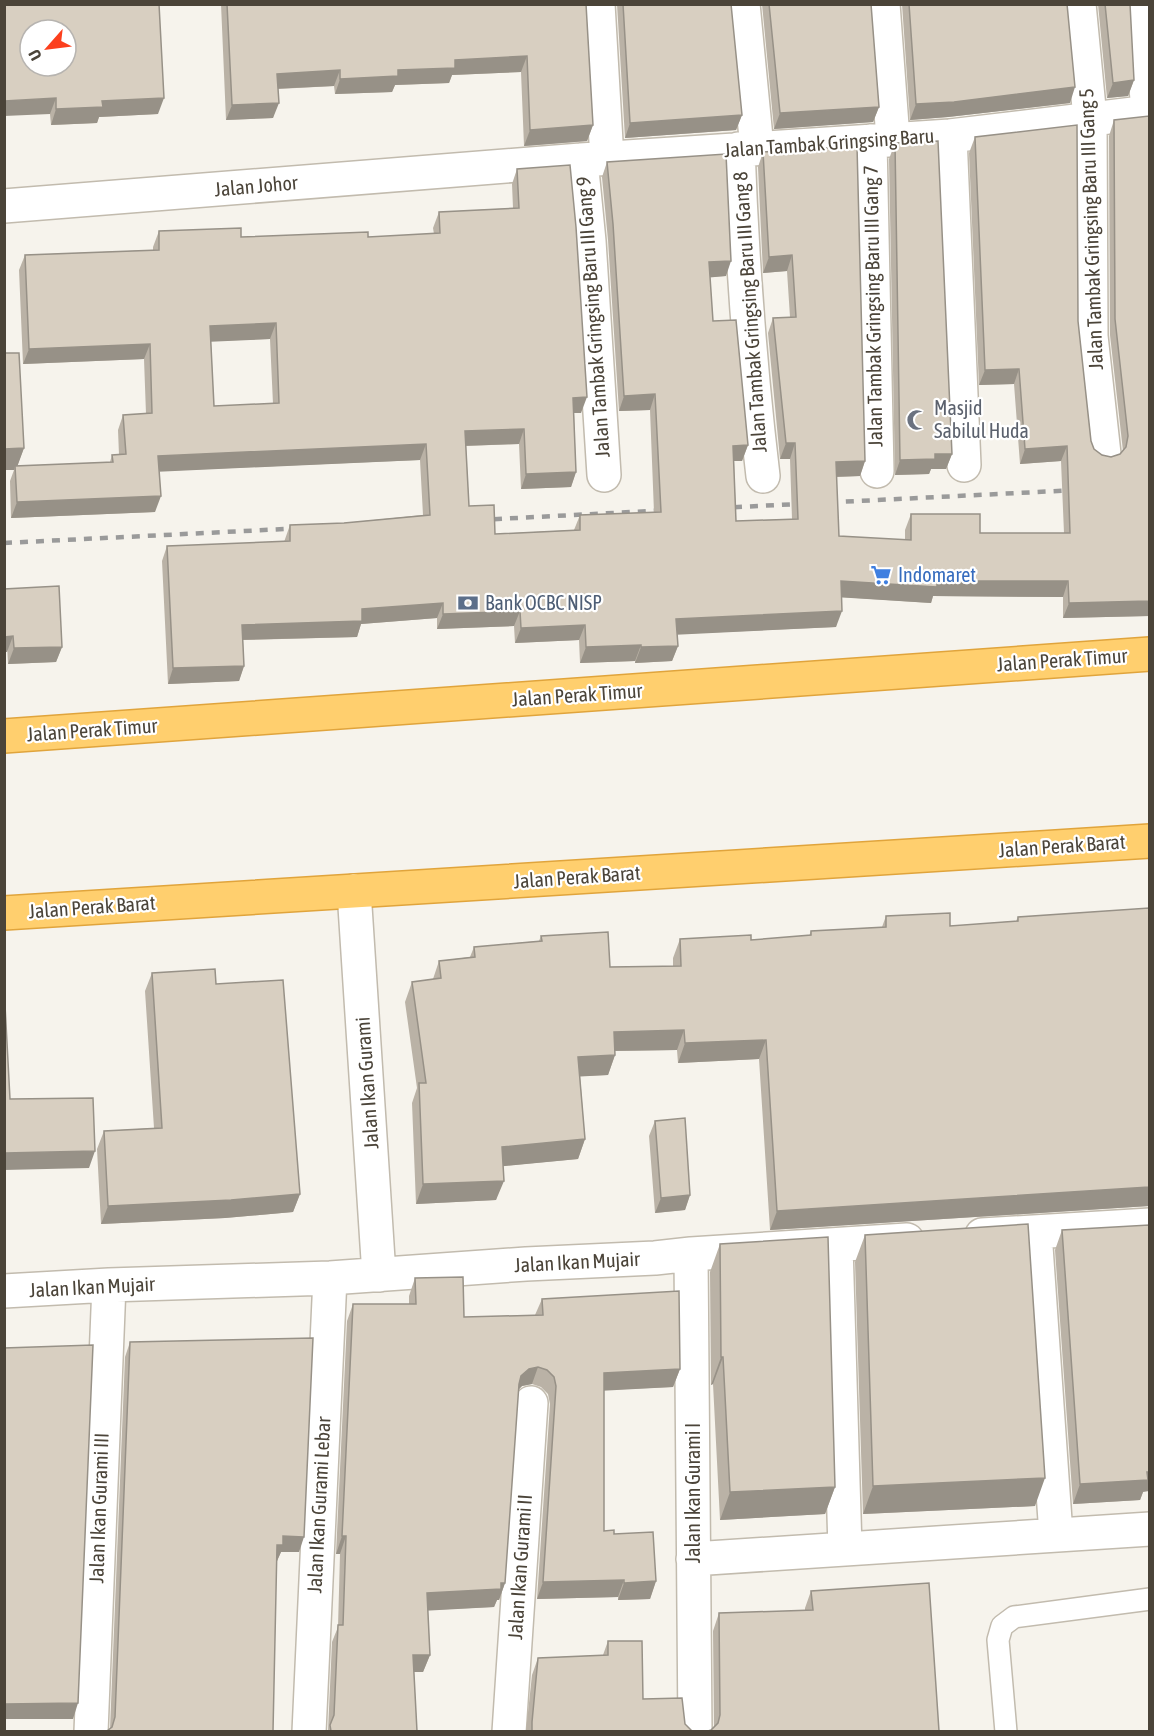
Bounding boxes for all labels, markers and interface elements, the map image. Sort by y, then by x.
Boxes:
north arrow [18,18,78,78]
text: U [25,47,45,63]
street label: Jalan Tambak Gringsing Baru III Gang 5 [1074,88,1107,370]
street label: Jalan Tambak Gringsing Baru [723,124,935,161]
street label: Jalan Tambak Gringsing Baru III Gang 7 [859,165,886,447]
street label: Jalan Johor [213,170,300,201]
street label: Jalan Tambak Gringsing Baru III Gang 8 [728,171,771,453]
street label: Jalan Tambak Gringsing Baru III Gang 9 [571,176,614,458]
place label: Masjid Sabilul Huda [934,396,1029,442]
mosque icon: Masjid Sabilul Huda [905,408,929,432]
supermarket icon: Indomaret [869,563,893,587]
place label: Indomaret [898,563,976,586]
bank icon: Bank OCBC NISP [456,591,480,615]
place label: Bank OCBC NISP [485,591,602,614]
street label: Jalan Perak Timur [996,643,1129,676]
street label: Jalan Perak Timur [511,678,644,711]
street label: Jalan Perak Timur [26,713,159,746]
street label: Jalan Perak Barat [998,830,1126,861]
street label: Jalan Perak Barat [513,861,641,892]
street label: Jalan Perak Barat [28,891,156,922]
street label: Jalan Ikan Gurami [350,1016,383,1150]
street label: Jalan Ikan Mujair [514,1247,642,1276]
street label: Jalan Ikan Mujair [29,1272,157,1301]
street label: Jalan Ikan Gurami Lebar [302,1415,335,1594]
street label: Jalan Ikan Gurami I [681,1423,704,1563]
street label: Jalan Ikan Gurami III [84,1432,113,1584]
street label: Jalan Ikan Gurami II [503,1494,536,1640]

